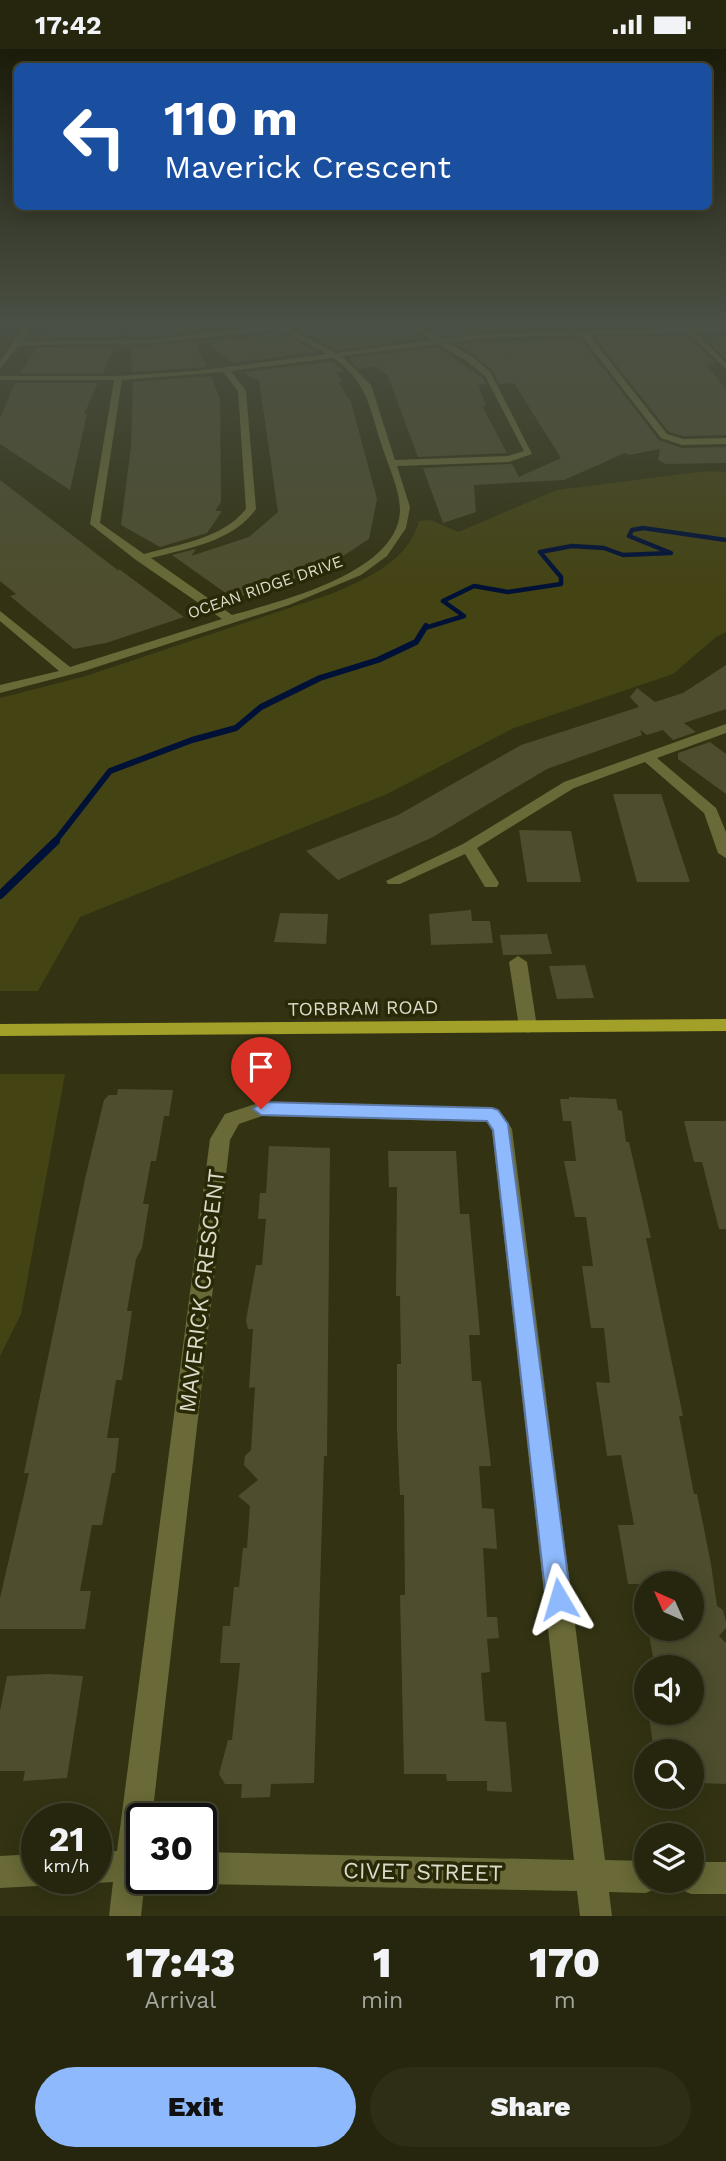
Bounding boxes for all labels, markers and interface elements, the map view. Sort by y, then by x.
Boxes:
text: 17:42 [35,10,101,40]
text: 110 m [164,89,298,147]
icon: left [49,91,140,182]
text: Maverick Crescent [164,148,451,186]
street label: OCEAN RIDGE DRIVE [185,552,345,622]
street label: TORBRAM ROAD [287,995,439,1021]
pin [231,1037,291,1109]
icon: arrive [242,1048,280,1086]
street label: MAVERICK CRESCENT [174,1168,230,1414]
position arrow [522,1562,596,1636]
north arrow [634,1571,704,1641]
map controls [634,1571,704,1893]
button: sound [634,1655,704,1725]
button: search [634,1739,704,1809]
speed limit sign: 30 [126,1803,217,1894]
text: 21 [49,1818,84,1860]
button: layers [634,1823,704,1893]
text: km/h [43,1855,90,1876]
street label: CIVET STREET [343,1857,503,1887]
text: 17:43 [126,1938,235,1987]
text: 1 [373,1938,392,1987]
text: 170 [529,1938,600,1987]
text: Arrival [145,1987,216,2014]
text: min [361,1987,403,2014]
text: m [554,1987,576,2014]
button: Exit [35,2067,356,2147]
button: Share [370,2067,691,2147]

